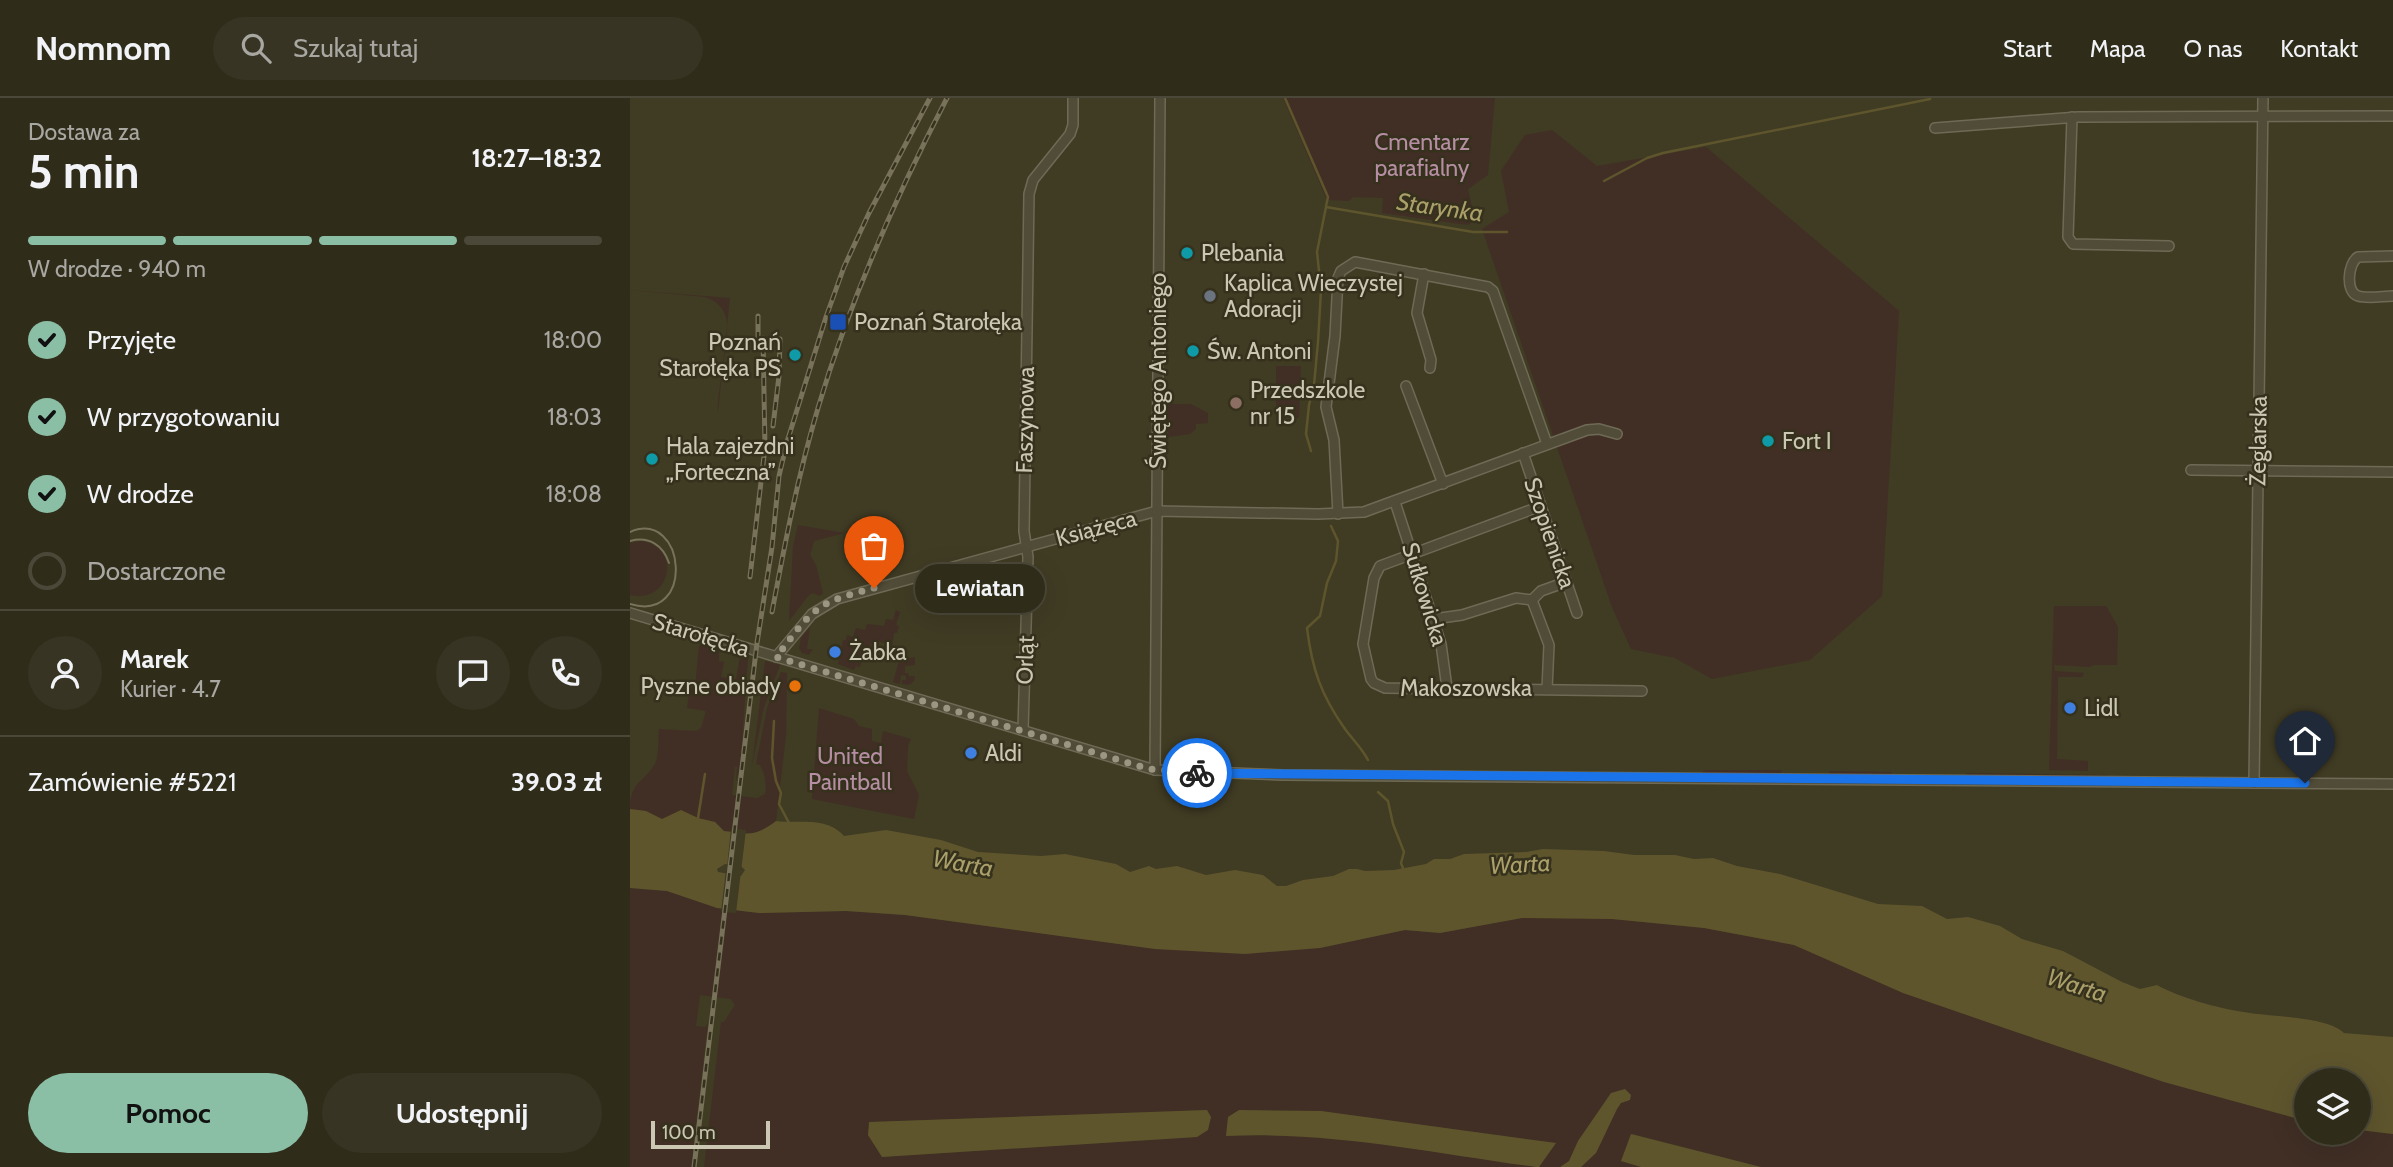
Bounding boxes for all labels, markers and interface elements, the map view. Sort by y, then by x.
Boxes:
search box [213,17,703,80]
text: Nomnom [35,28,171,68]
icon: search [237,29,275,67]
text: Szukaj tutaj [293,32,418,64]
text: Start [2003,34,2052,63]
text: Mapa [2090,34,2146,63]
text: O nas [2184,34,2242,63]
text: Kontakt [2280,34,2358,63]
text: Dostawa za [28,118,140,146]
park label: Cmentarz parafialny [1374,128,1470,182]
text: 18:27–18:32 [471,142,602,174]
text: 5 min [28,144,139,200]
water label: Starynka [1395,187,1485,227]
place label: Plebania [1201,239,1284,267]
marker: Plebania [1179,245,1195,261]
text: W drodze · 940 m [28,255,206,283]
place label: Kaplica Wieczystej Adoracji [1224,269,1403,323]
street label: Świętego Antoniego [1144,273,1172,469]
marker: Kaplica Wieczystej Adoracji [1202,288,1218,304]
place label: Poznań Starołęka [854,308,1022,336]
marker: Poznań Starołęka [828,312,848,332]
icon: check [28,321,66,359]
text: Przyjęte [87,324,176,356]
text: 18:00 [544,326,602,354]
place label: Poznań Starołęka PS [659,328,781,382]
place label: Św. Antoni [1207,337,1312,365]
marker: Św. Antoni [1185,343,1201,359]
marker: Poznań Starołęka PS [787,347,803,363]
street label: Faszynowa [1010,366,1040,474]
place label: Przedszkole nr 15 [1250,376,1365,430]
marker: Przedszkole nr 15 [1228,395,1244,411]
street label: Żeglarska [2243,396,2273,486]
icon: check [28,398,66,436]
text: W przygotowaniu [87,401,280,433]
text: 18:03 [547,403,602,431]
place label: Fort I [1782,427,1832,455]
place label: Hala zajezdni „Forteczna” [666,432,794,486]
marker: Fort I [1760,433,1776,449]
marker: Hala zajezdni „Forteczna” [644,451,660,467]
street label: Szopienicka [1518,474,1582,592]
icon: check [28,475,66,513]
text: W drodze [87,478,194,510]
text: 18:08 [546,480,602,508]
street label: Książęca [1053,504,1139,552]
pin [844,516,904,588]
icon: bag [855,527,893,565]
street label: Sułkowicka [1396,539,1454,649]
text: Dostarczone [87,555,226,587]
callout: Lewiatan [916,564,1046,612]
text: Lewiatan [936,574,1024,602]
street label: Starołęcka [649,607,753,663]
street label: Orląt [1010,635,1040,685]
button: person [28,636,102,710]
button: chat [436,636,510,710]
button: phone [528,636,602,710]
place label: Żabka [849,638,907,666]
text: Marek [120,643,189,675]
marker: Żabka [827,644,843,660]
place label: Pyszne obiady [640,672,781,700]
street label: Makoszowska [1400,674,1532,702]
text: Kurier · 4.7 [120,675,221,703]
marker: Pyszne obiady [787,678,803,694]
place label: Lidl [2084,694,2119,722]
marker: Lidl [2062,700,2078,716]
pin [2275,711,2335,783]
icon: home [2286,722,2324,760]
courier [1162,738,1232,808]
place label: Aldi [985,739,1022,767]
park label: United Paintball [808,742,892,796]
marker: Aldi [963,745,979,761]
icon: bike [1178,754,1216,792]
text: Zamówienie #5221 [28,766,236,798]
text: 39.03 zł [511,766,602,798]
water label: Warta [930,843,996,883]
water label: Warta [1489,848,1551,880]
water label: Warta [2043,962,2111,1008]
map controls [2294,1068,2371,1145]
button: layers [2294,1068,2371,1145]
button: Pomoc [28,1073,308,1153]
button: Udostępnij [322,1073,602,1153]
scale bar [651,1118,770,1150]
text: 100 m [662,1121,716,1144]

